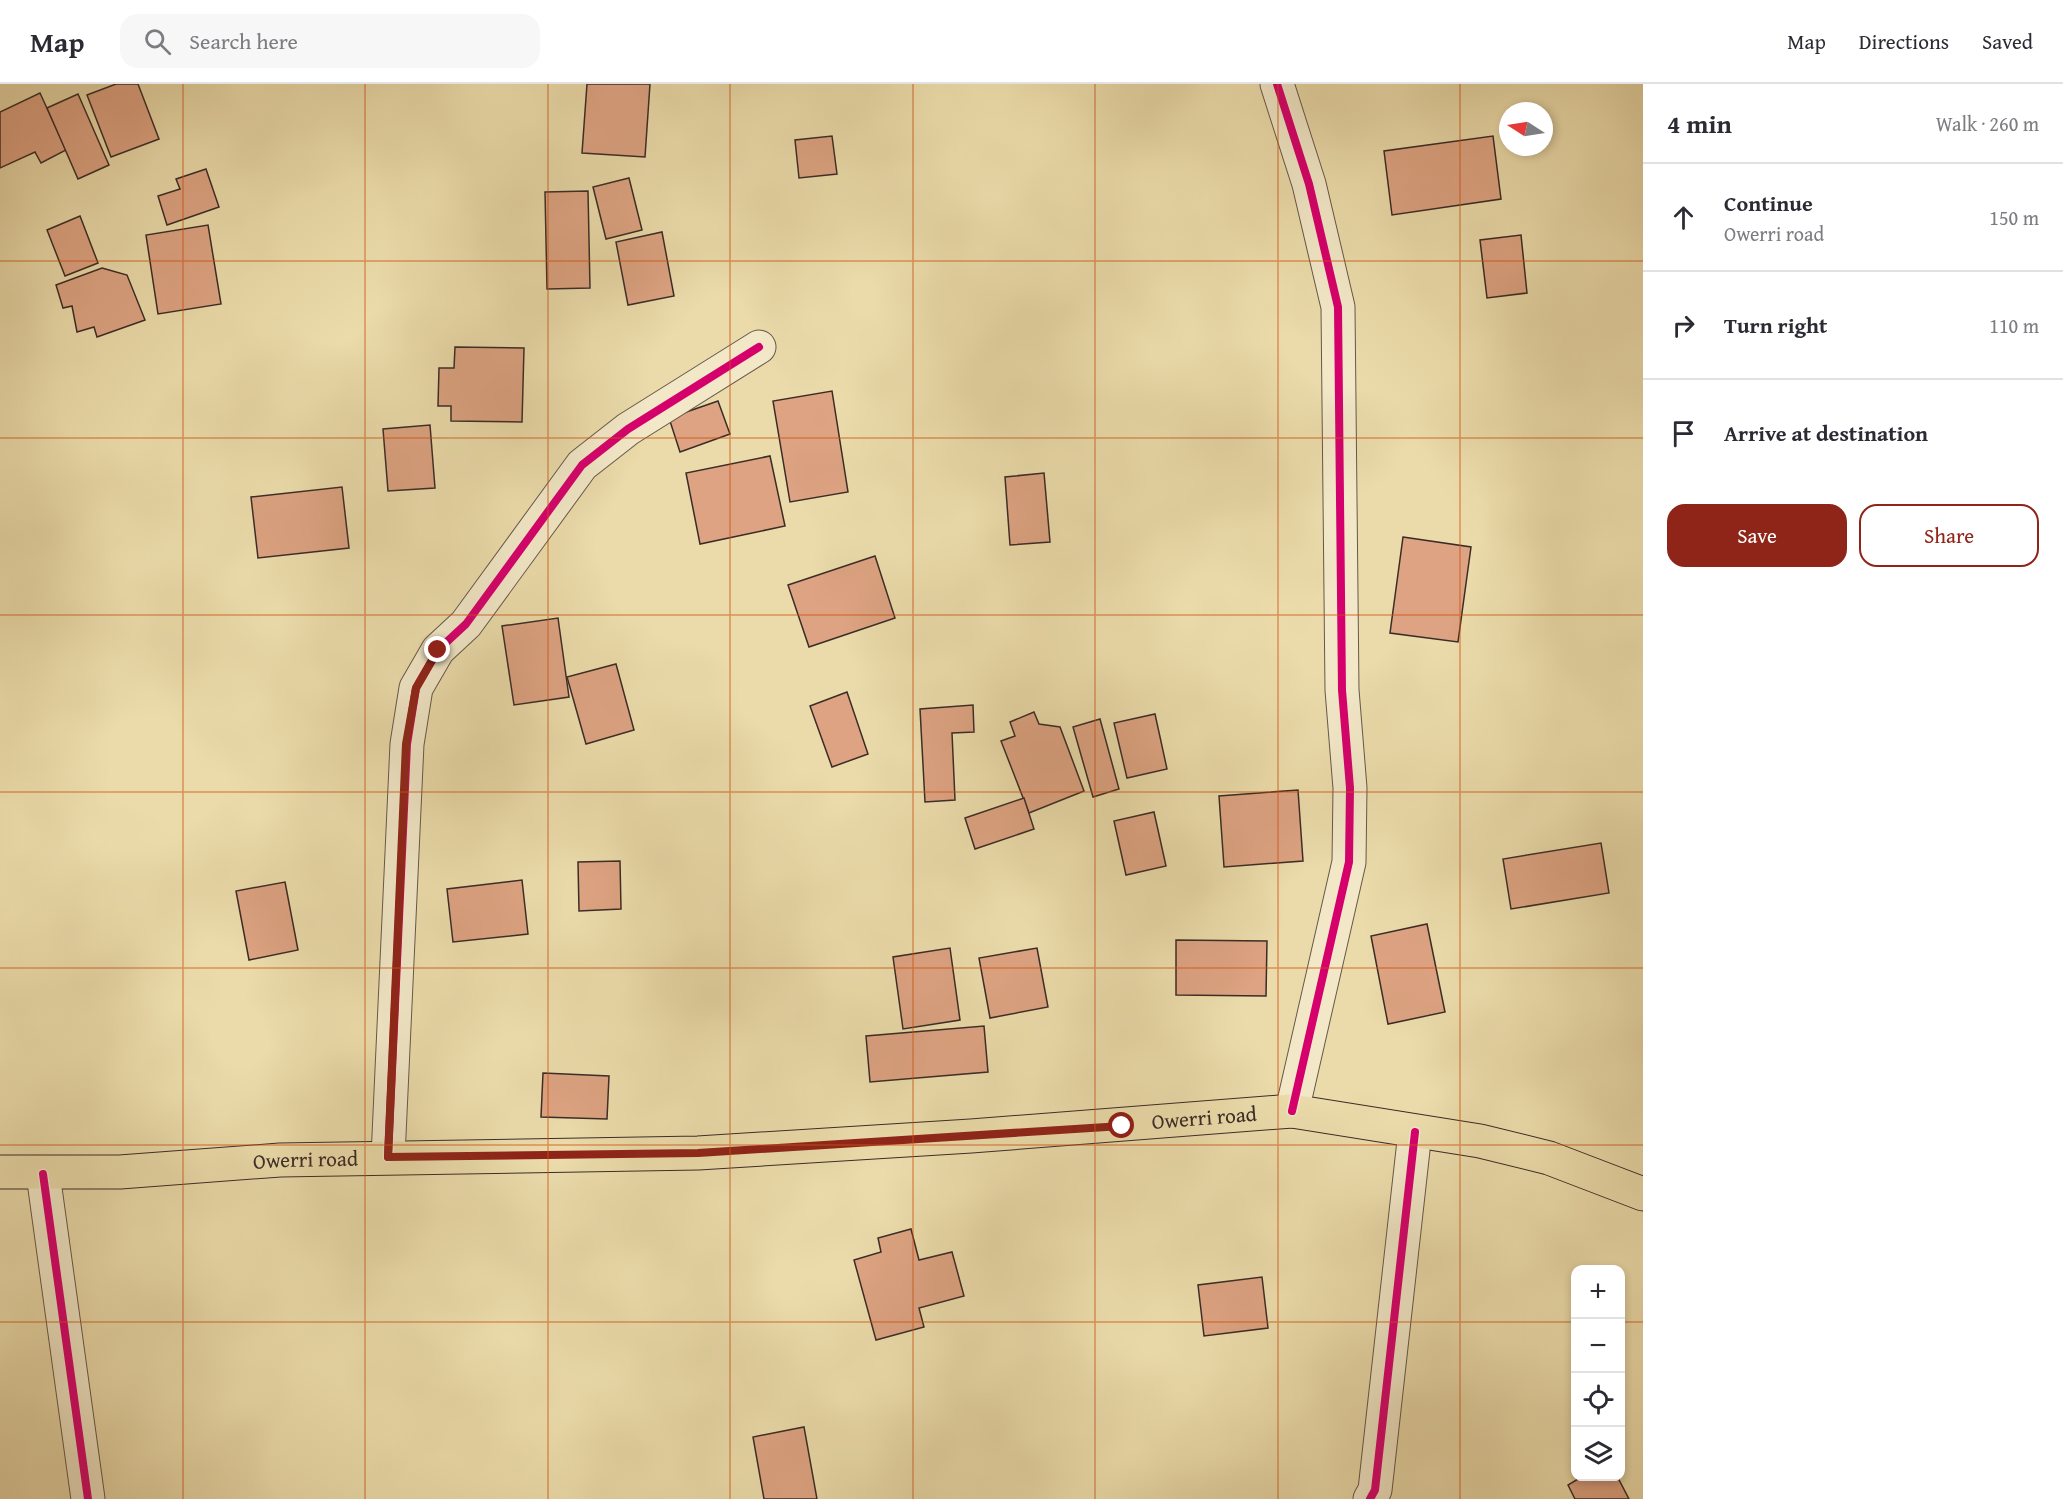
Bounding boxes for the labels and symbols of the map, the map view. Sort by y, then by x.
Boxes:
north arrow [1499,102,1553,156]
route end [424,636,450,662]
street label: Owerri road [1151,1098,1259,1137]
route start [1108,1112,1134,1138]
street label: Owerri road [252,1143,359,1177]

